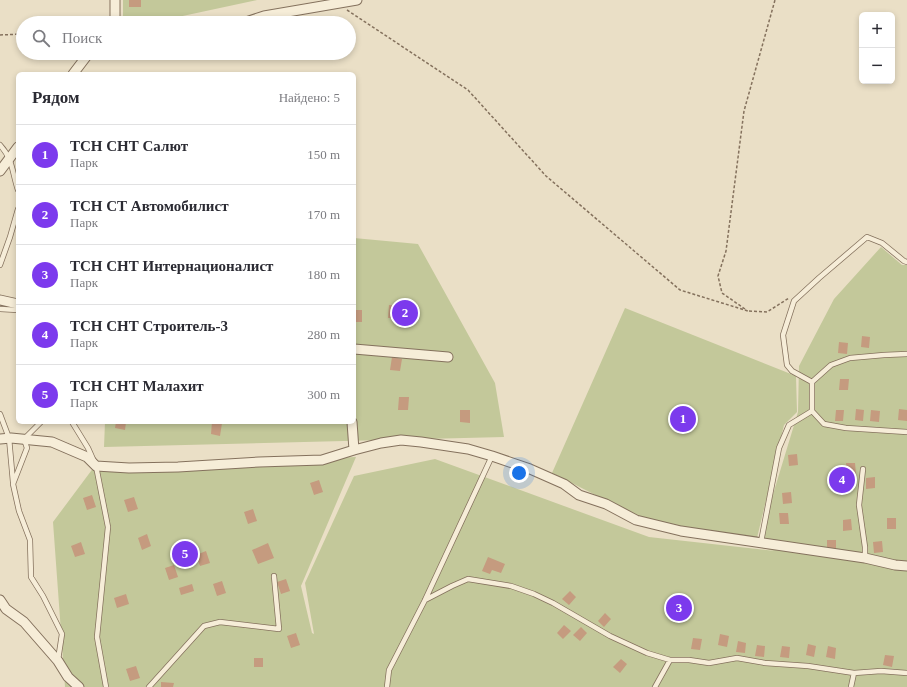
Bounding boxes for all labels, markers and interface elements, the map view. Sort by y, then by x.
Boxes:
map controls [859,12,895,84]
button: + [859,12,895,48]
search box [16,16,356,60]
icon: search [30,27,52,49]
text: Поиск [62,30,102,46]
button: − [859,48,895,84]
text: Рядом [32,88,80,107]
text: Найдено: 5 [279,90,340,105]
text: ТСН СНТ Салют [70,138,188,154]
text: 1 [42,147,48,162]
text: 150 m [307,147,340,162]
text: Парк [70,155,98,170]
text: ТСН СТ Автомобилист [70,198,229,214]
text: 2 [42,207,48,222]
text: 170 m [307,207,340,222]
text: Парк [70,215,98,230]
text: ТСН СНТ Интернационалист [70,258,273,274]
text: 3 [42,267,48,282]
text: 180 m [307,267,340,282]
text: Парк [70,275,98,290]
pin: 2 [392,298,418,328]
text: ТСН СНТ Строитель-3 [70,318,228,334]
text: 4 [42,327,48,342]
text: 280 m [307,327,340,342]
text: Парк [70,335,98,350]
text: ТСН СНТ Малахит [70,378,204,394]
text: 5 [42,387,48,402]
text: 300 m [307,387,340,402]
text: Парк [70,395,98,410]
pin: 1 [670,404,696,434]
your location [509,463,529,483]
pin: 4 [829,465,855,495]
pin: 5 [172,539,198,569]
pin: 3 [666,593,692,623]

